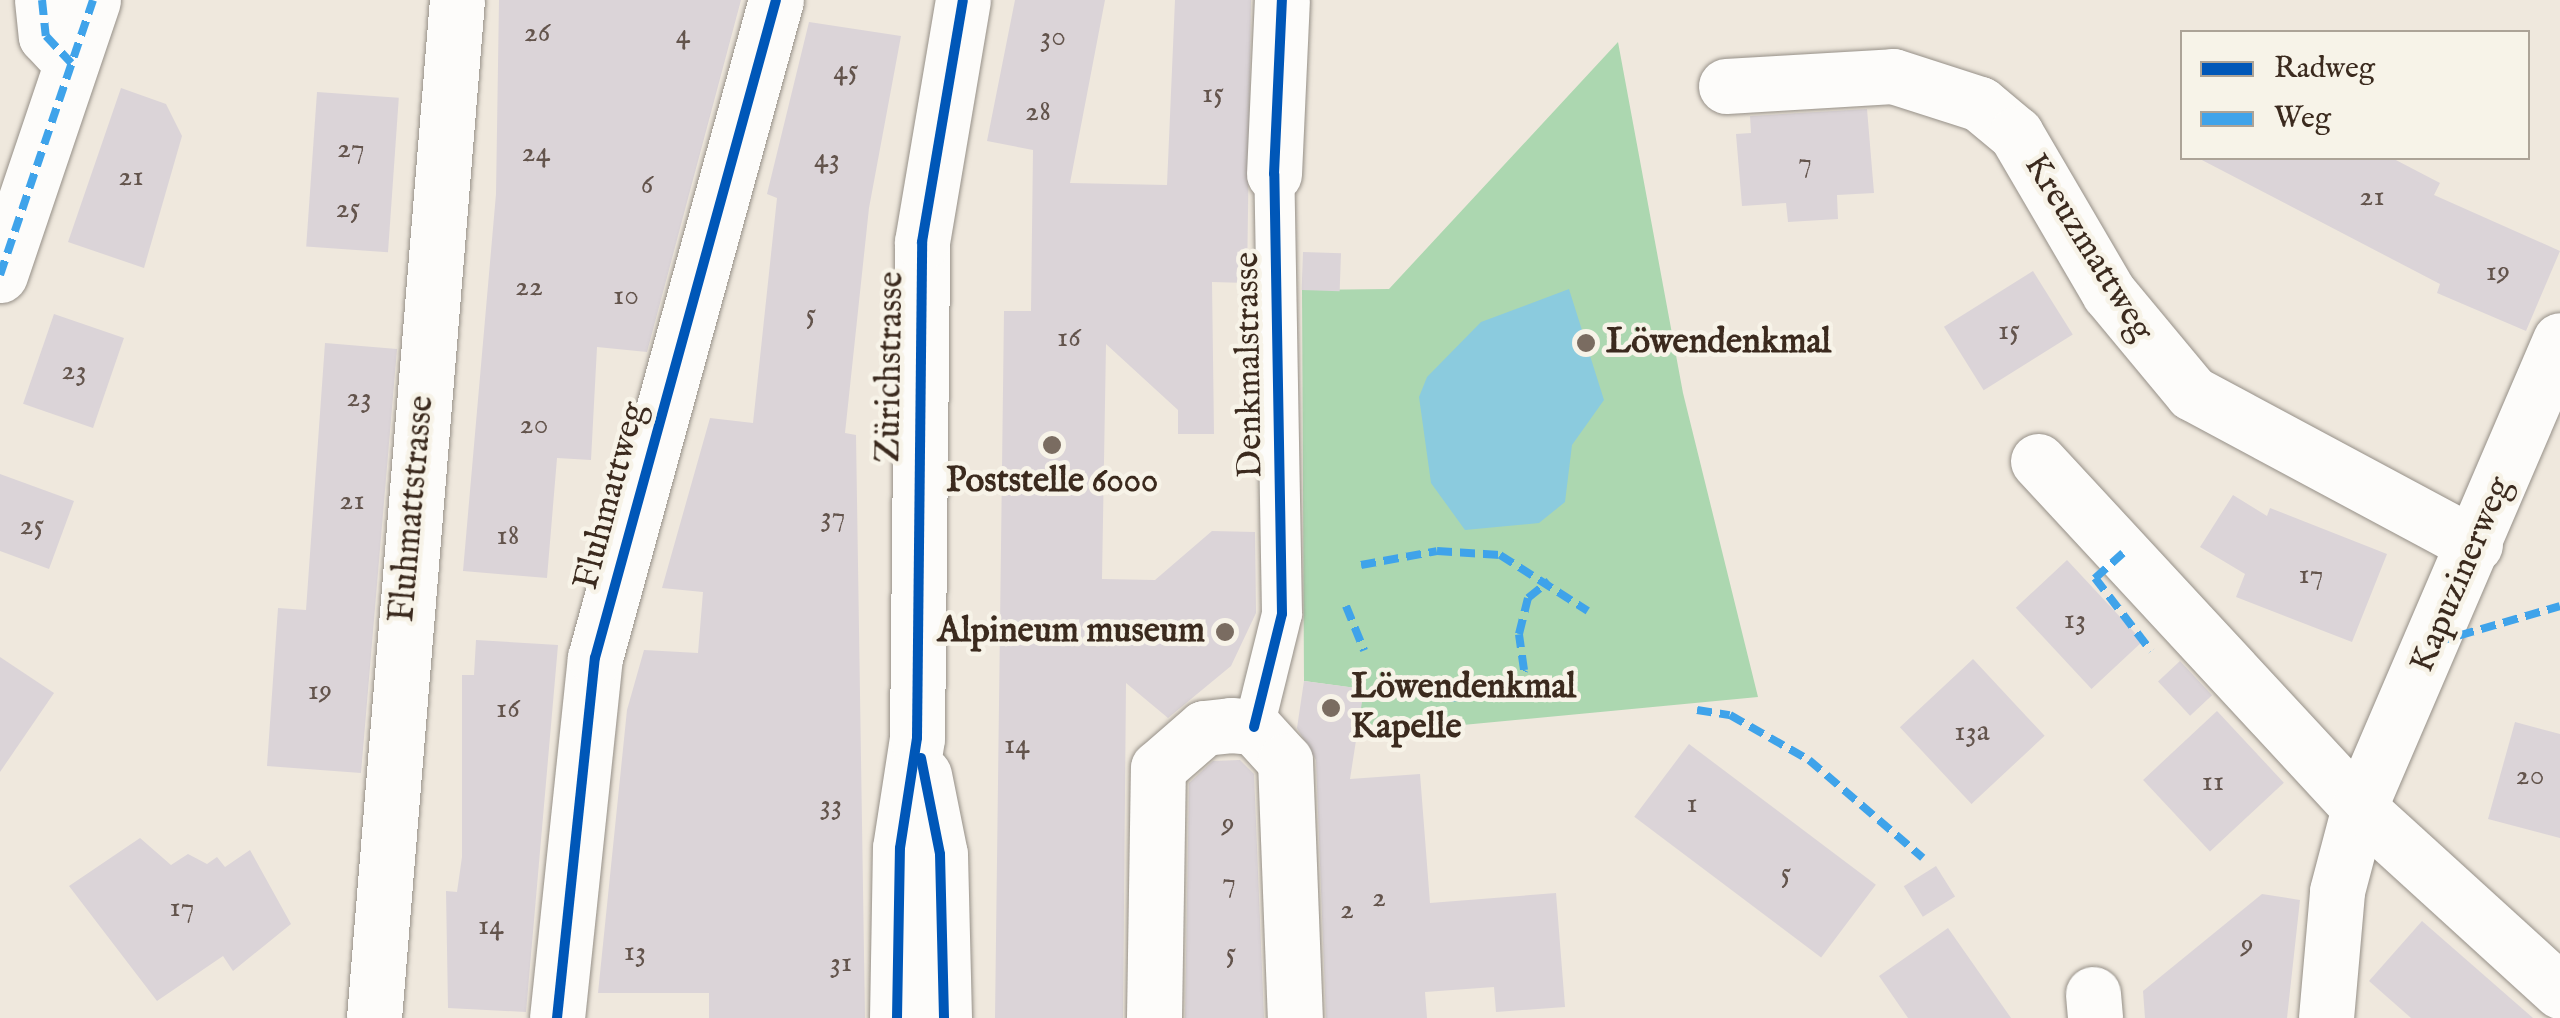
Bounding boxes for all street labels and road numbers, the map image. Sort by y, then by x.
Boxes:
street label: Kreuzmattweg [2014,147,2162,349]
street label: Denkmalstrasse [1227,252,1273,478]
street label: Zürichstrasse [868,271,914,463]
street label: Fluhmattstrasse [382,394,444,624]
street label: Fluhmattweg [566,398,656,594]
street label: Kapuzinerweg [2402,471,2522,679]

